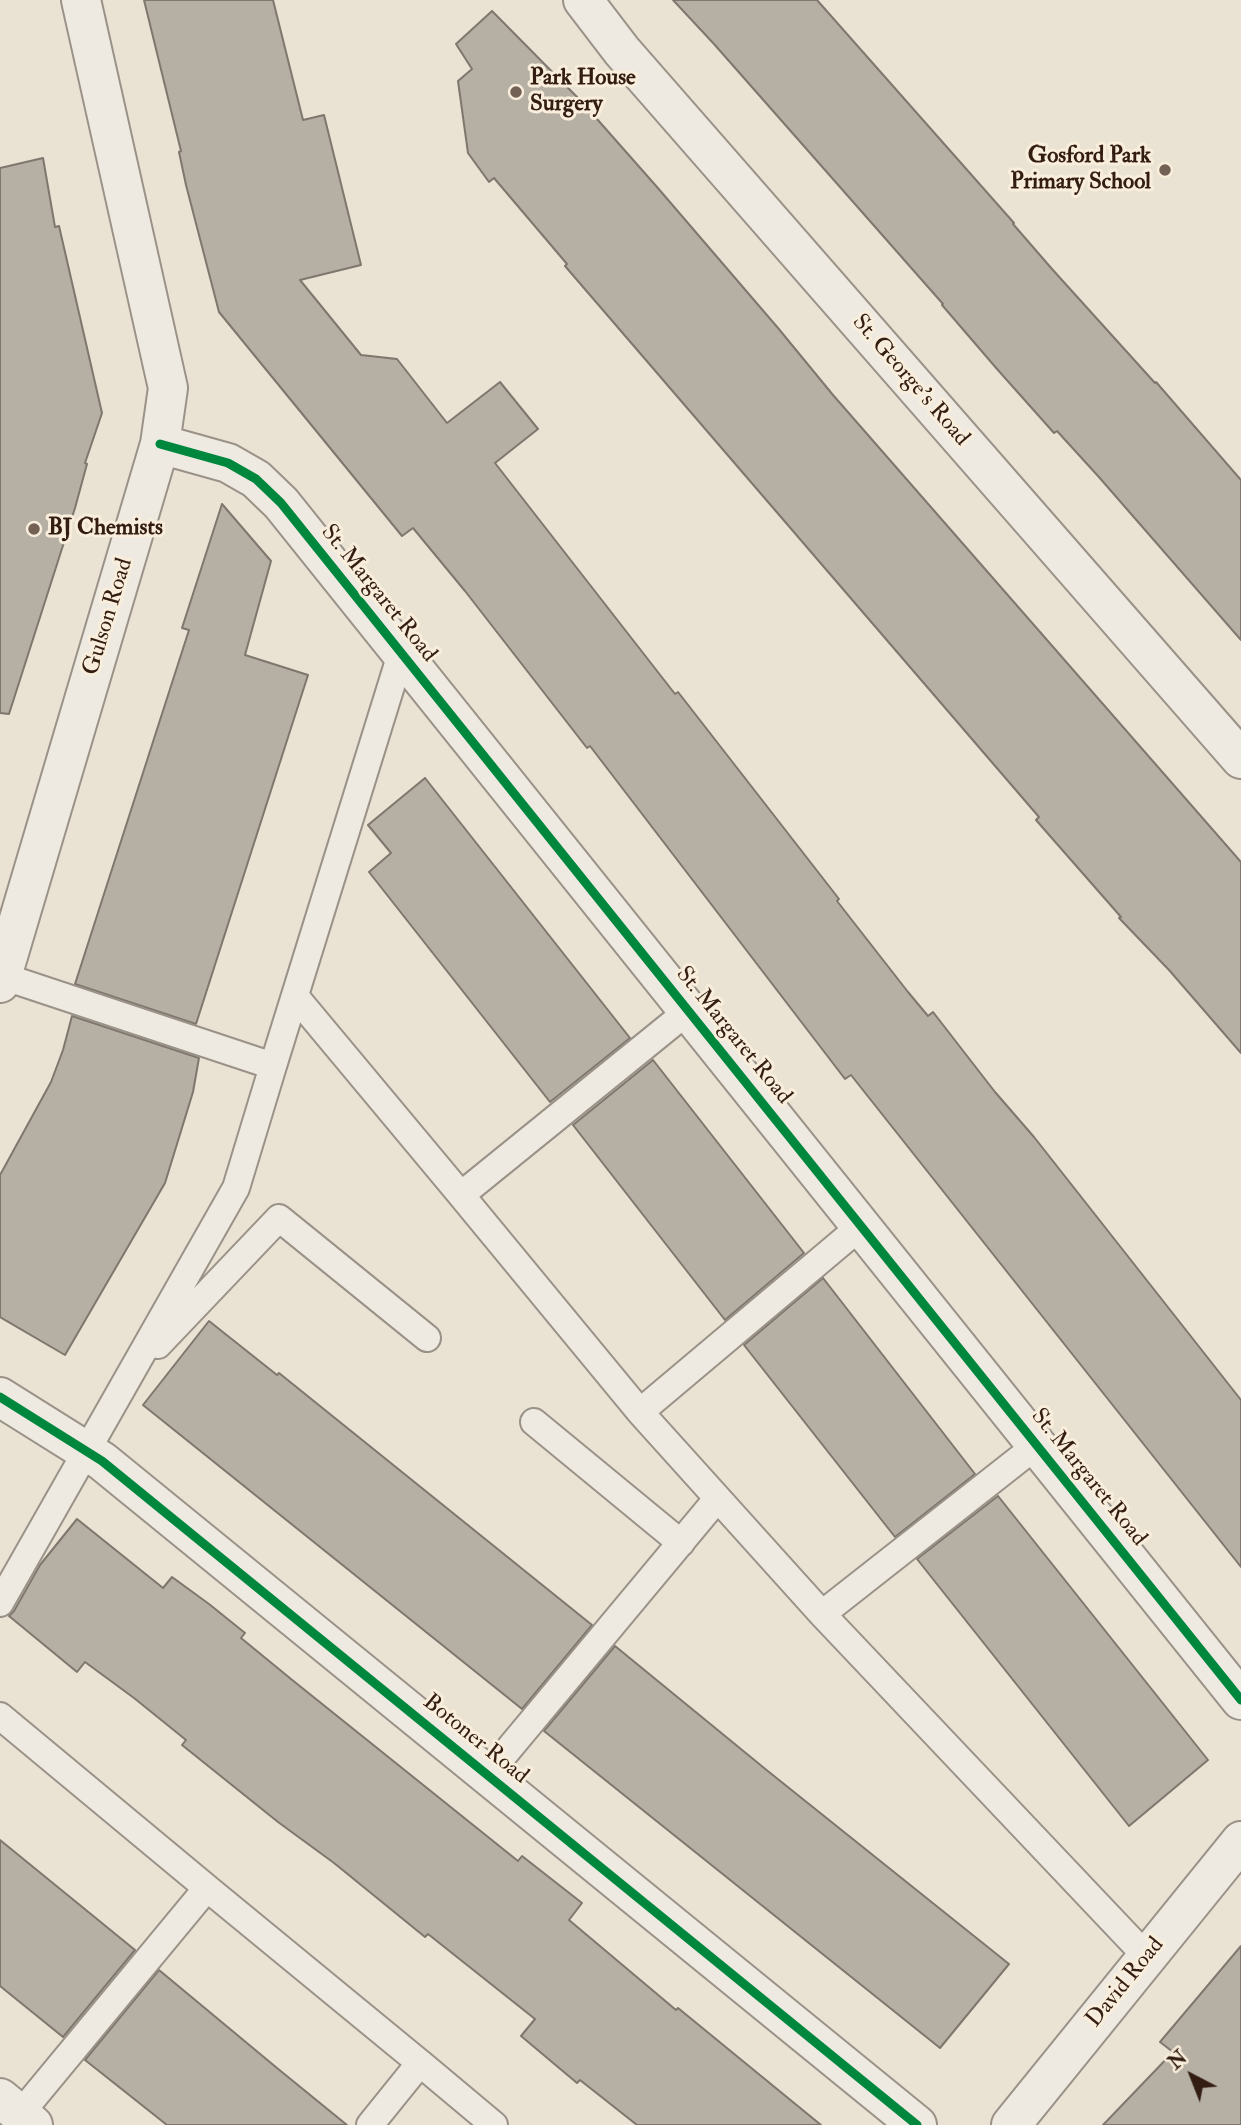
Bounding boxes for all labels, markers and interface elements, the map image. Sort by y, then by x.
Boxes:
place label: Park House Surgery [530,65,636,119]
marker: Park House Surgery [508,84,524,100]
place label: Gosford Park Primary School [1010,143,1151,197]
marker: Gosford Park Primary School [1157,162,1173,178]
street label: St. George's Road [845,310,975,452]
place label: BJ Chemists [48,515,163,543]
street label: St. Margaret Road [314,520,442,668]
marker: BJ Chemists [26,521,42,537]
street label: Gulson Road [78,555,140,679]
street label: St. Margaret Road [669,962,797,1110]
street label: St. Margaret Road [1024,1404,1152,1552]
street label: Botoner Road [417,1689,533,1791]
street label: David Road [1081,1932,1171,2034]
north arrow [1157,2041,1227,2111]
text: N [1164,2046,1192,2075]

